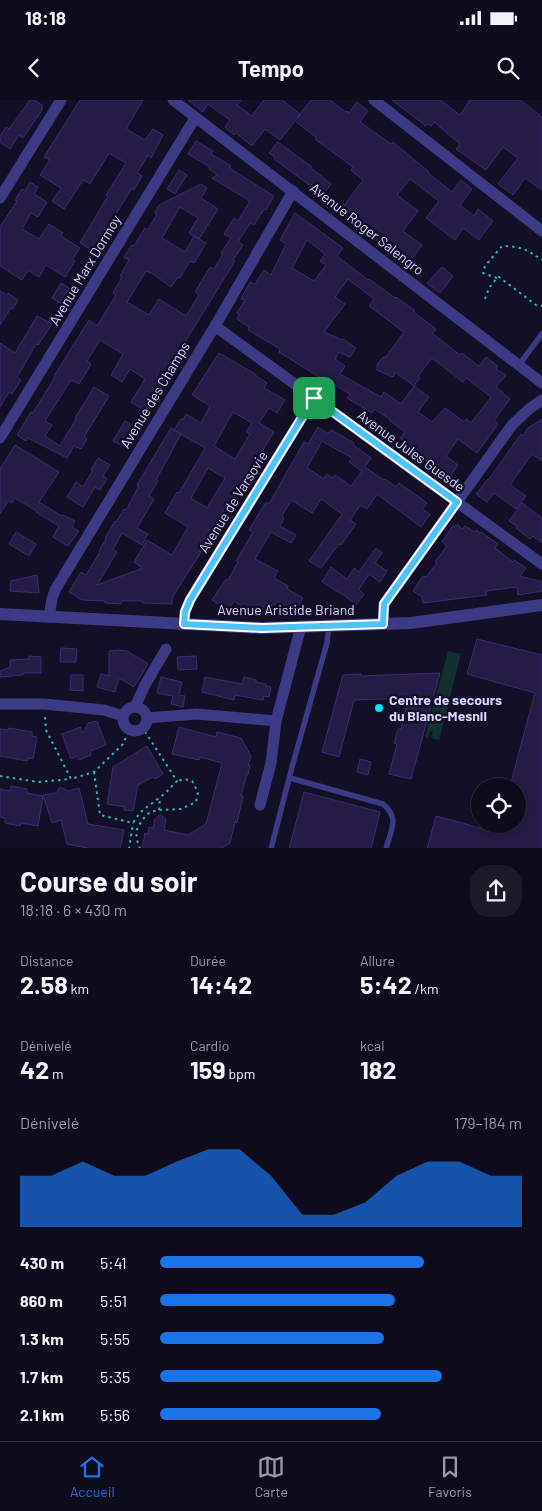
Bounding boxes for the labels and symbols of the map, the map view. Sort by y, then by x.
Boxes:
street label: Avenue Roger Salengro [307,179,428,278]
street label: Avenue Marx Dormoy [45,211,125,328]
street label: Avenue des Champs [116,338,193,451]
pin [293,377,335,419]
street label: Avenue Jules Guesde [354,406,468,495]
street label: Avenue de Varsovie [194,448,271,556]
street label: Avenue Aristide Briand [217,601,355,618]
place label: Centre de secours du Blanc-Mesnil [389,691,502,724]
marker: Centre de secours du Blanc-Mesnil [373,702,385,714]

